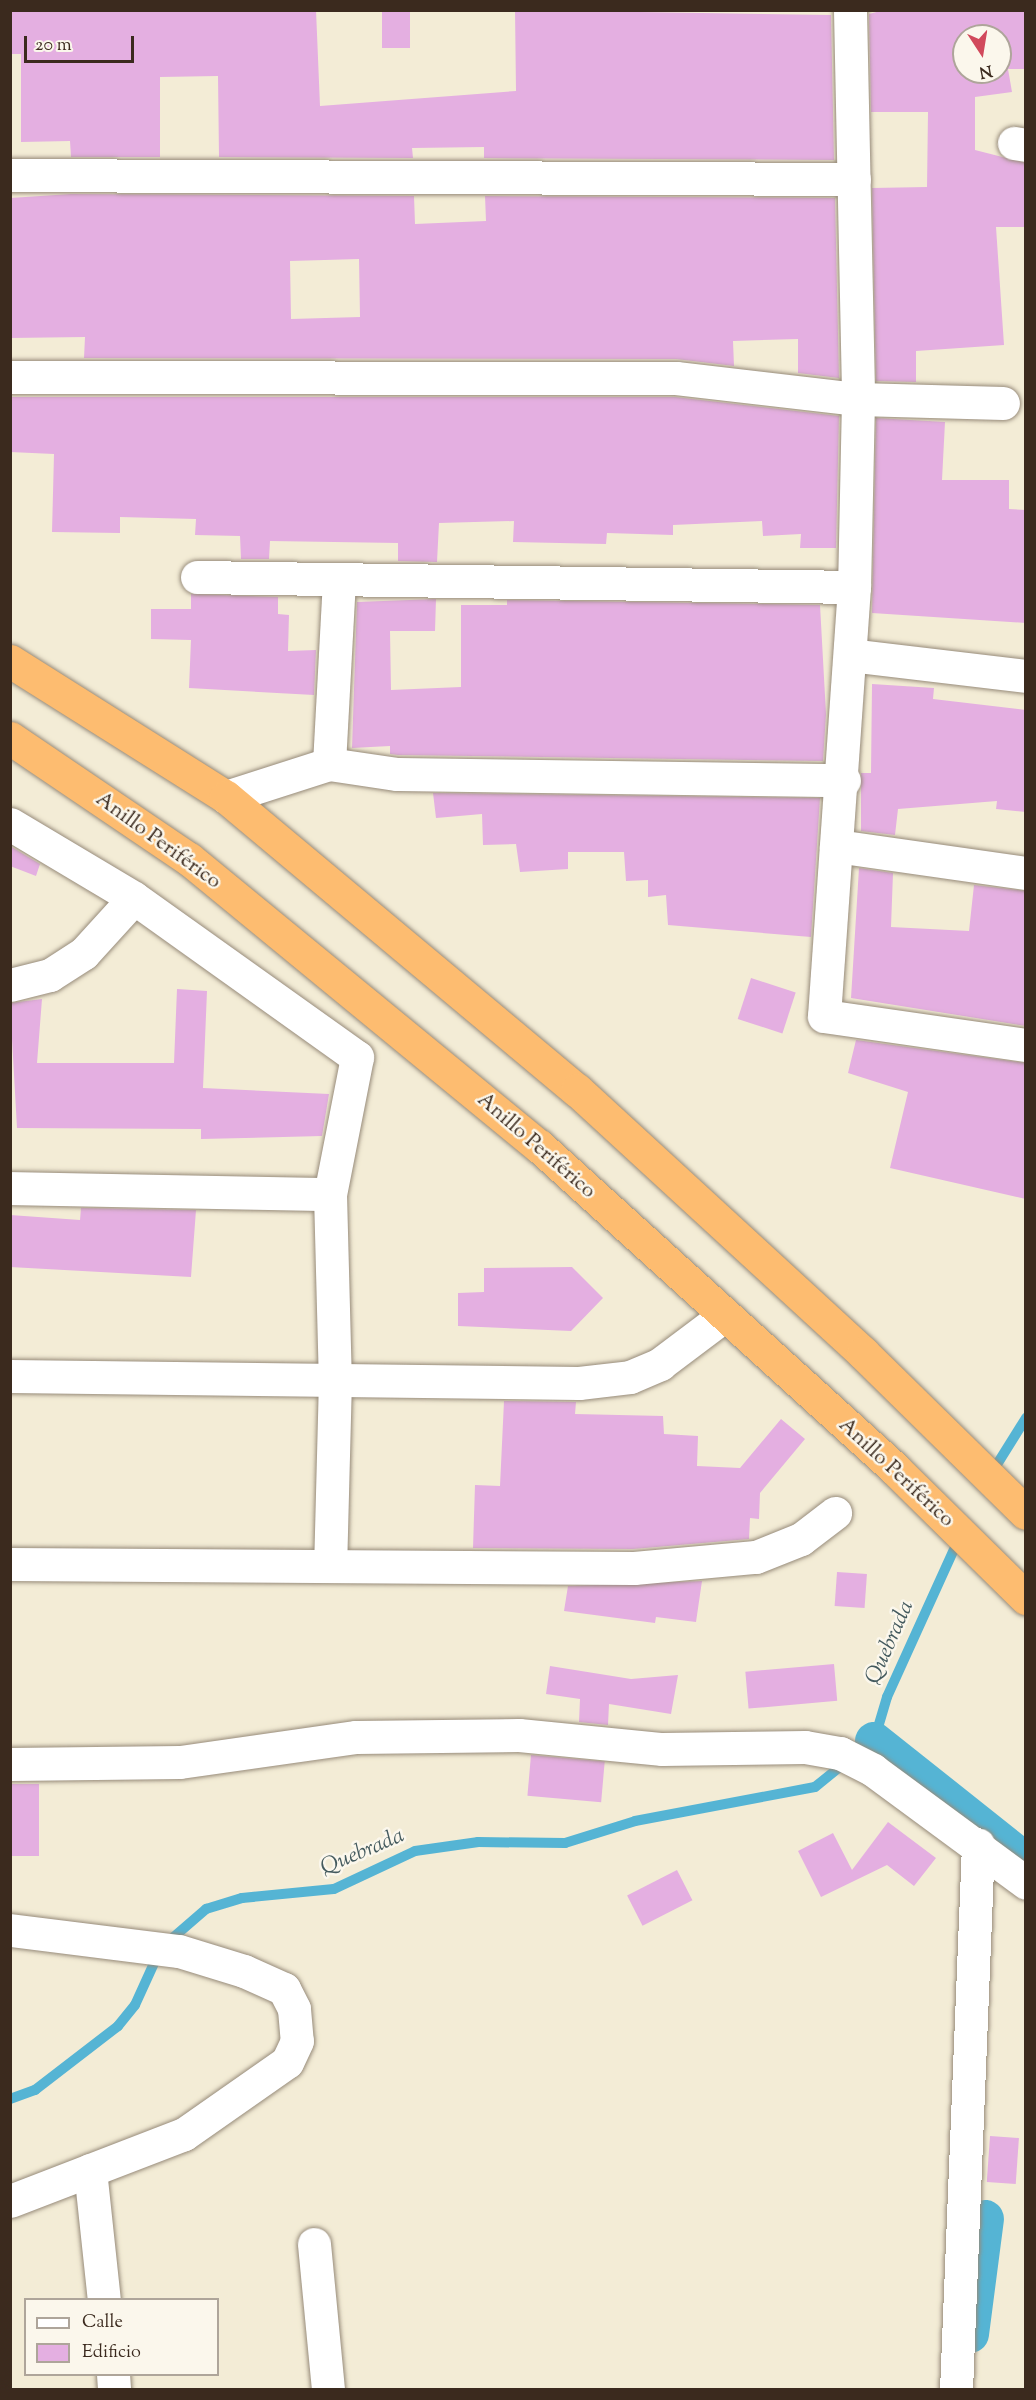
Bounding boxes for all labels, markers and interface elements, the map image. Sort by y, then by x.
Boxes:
scale bar [27,24,136,62]
north arrow [952,24,1012,84]
text: 20 m [35,33,72,59]
text: N [977,58,994,83]
street label: Anillo Periférico [90,787,226,895]
street label: Anillo Periférico [472,1088,600,1204]
street label: Anillo Periférico [833,1413,959,1533]
water label: Quebrada [861,1597,921,1689]
water label: Quebrada [317,1824,409,1882]
legend [24,2298,219,2376]
text: Calle [82,2310,123,2336]
text: Edificio [82,2340,141,2366]

